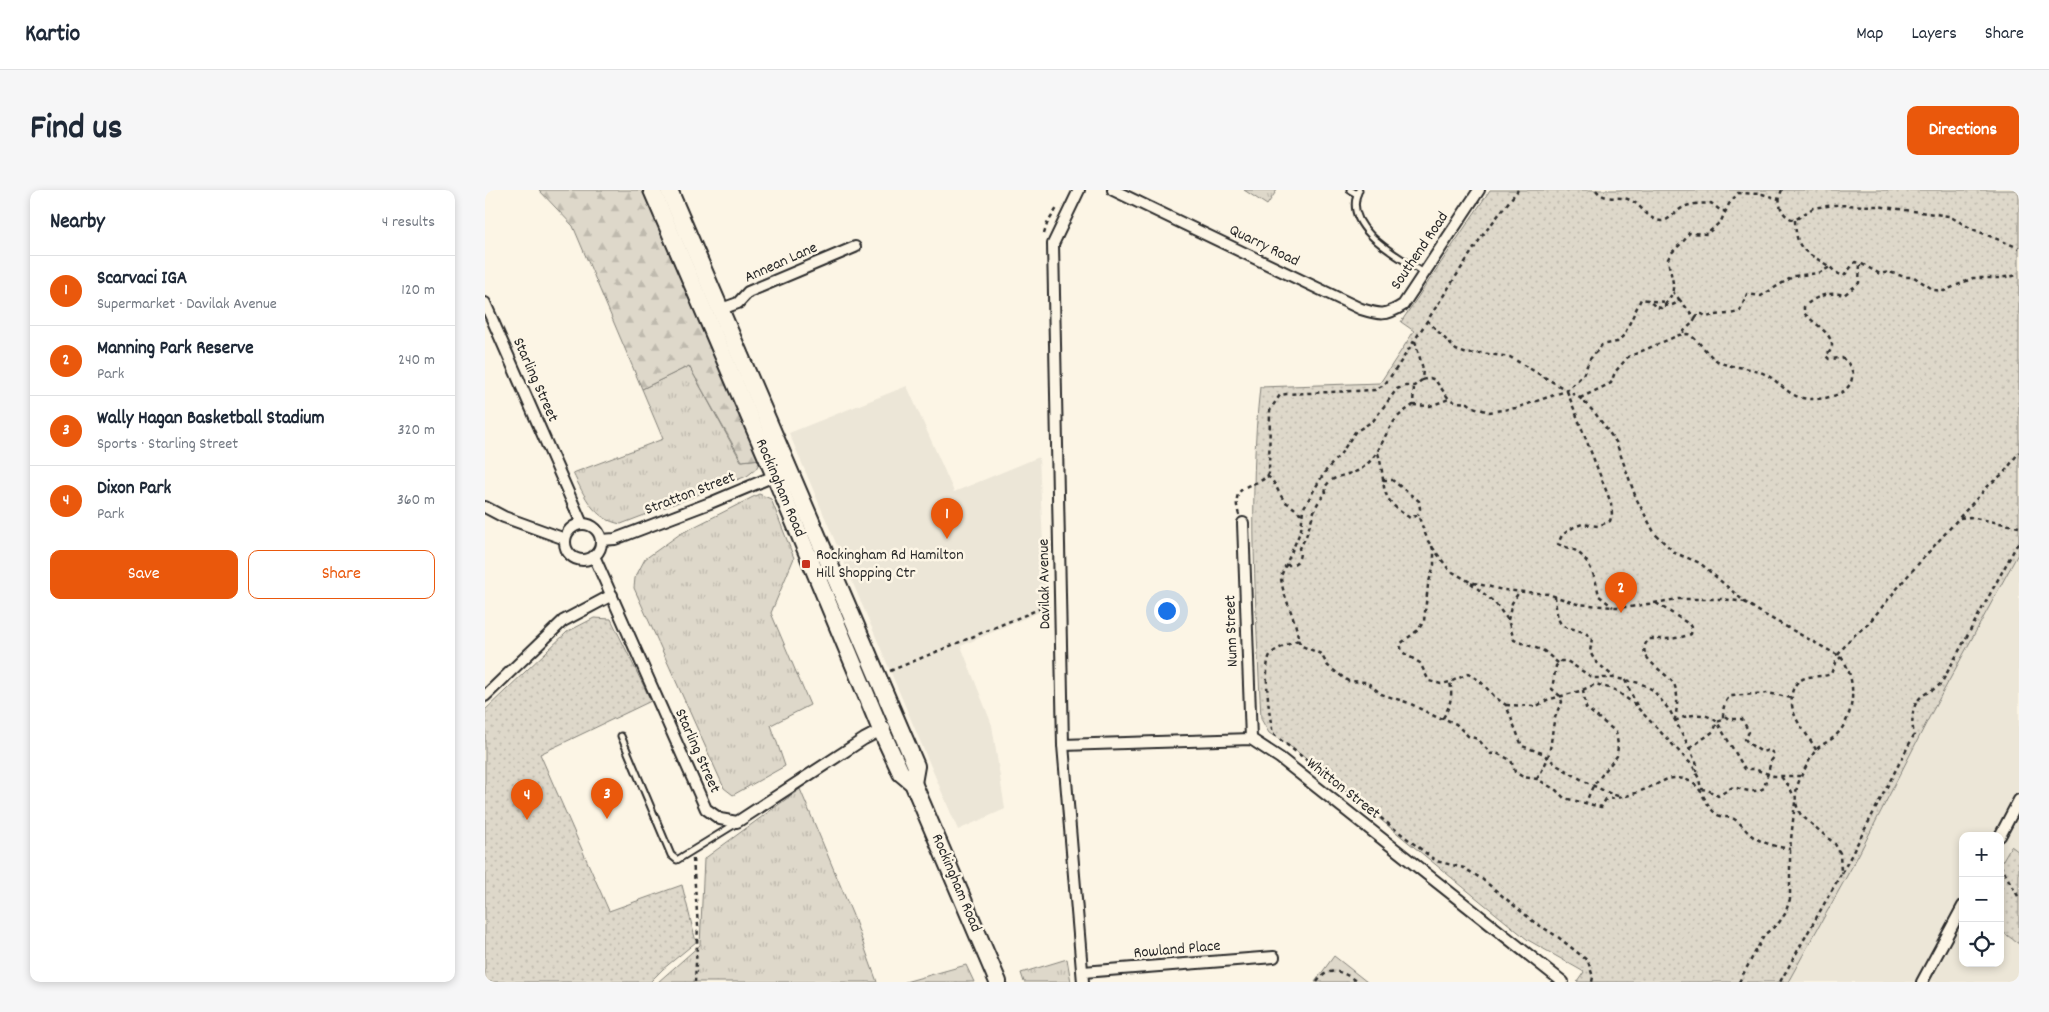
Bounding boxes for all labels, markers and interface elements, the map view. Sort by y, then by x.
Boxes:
text: Kartio [25,18,80,52]
text: Map [1856,22,1883,47]
text: Layers [1911,22,1957,47]
text: Share [1985,22,2024,47]
text: Find us [30,105,122,155]
button: Directions [1907,106,2019,155]
street label: Southend Road [1385,207,1455,295]
text: Nearby [50,208,105,238]
text: 4 results [382,211,435,234]
street label: Quarry Road [1225,219,1303,273]
street label: Annean Lane [741,237,821,289]
text: Scarvaci IGA [97,266,187,293]
text: 1 [64,279,68,302]
text: 120 m [401,279,435,302]
text: Supermarket · Davilak Avenue [97,293,277,316]
street label: Starling Street [506,334,564,426]
text: Manning Park Reserve [97,336,254,363]
text: 2 [63,349,70,372]
text: 240 m [398,349,435,372]
text: Park [97,363,124,386]
text: Wally Hagan Basketball Stadium [97,406,324,433]
text: 3 [62,419,70,442]
text: 320 m [398,419,435,442]
text: Sports · Starling Street [97,433,238,456]
street label: Rockingham Road [749,435,811,541]
street label: Stratton Street [641,466,739,522]
text: Dixon Park [97,476,171,503]
text: 4 [63,489,69,512]
text: 360 m [397,489,435,512]
pin: 1 [931,498,963,539]
text: Park [97,503,124,526]
street label: Davilak Avenue [1033,538,1057,630]
place label: Rockingham Rd Hamilton Hill Shopping Ctr [816,544,964,585]
button: Save [50,550,238,599]
button: Share [248,550,435,599]
marker: Rockingham Rd Hamilton Hill Shopping Ctr [800,558,812,570]
pin: 2 [1605,572,1637,613]
street label: Nunn Street [1219,594,1245,667]
your location [1154,598,1180,624]
street label: Starling Street [668,705,726,797]
street label: Whitton Street [1301,753,1385,825]
pin: 3 [591,778,623,819]
pin: 4 [511,779,543,820]
street label: Rockingham Road [925,830,987,936]
map controls [1959,832,2004,967]
button: + [1959,832,2004,877]
button: − [1959,877,2004,922]
button: locate [1959,922,2004,967]
street label: Rowland Place [1133,935,1221,965]

